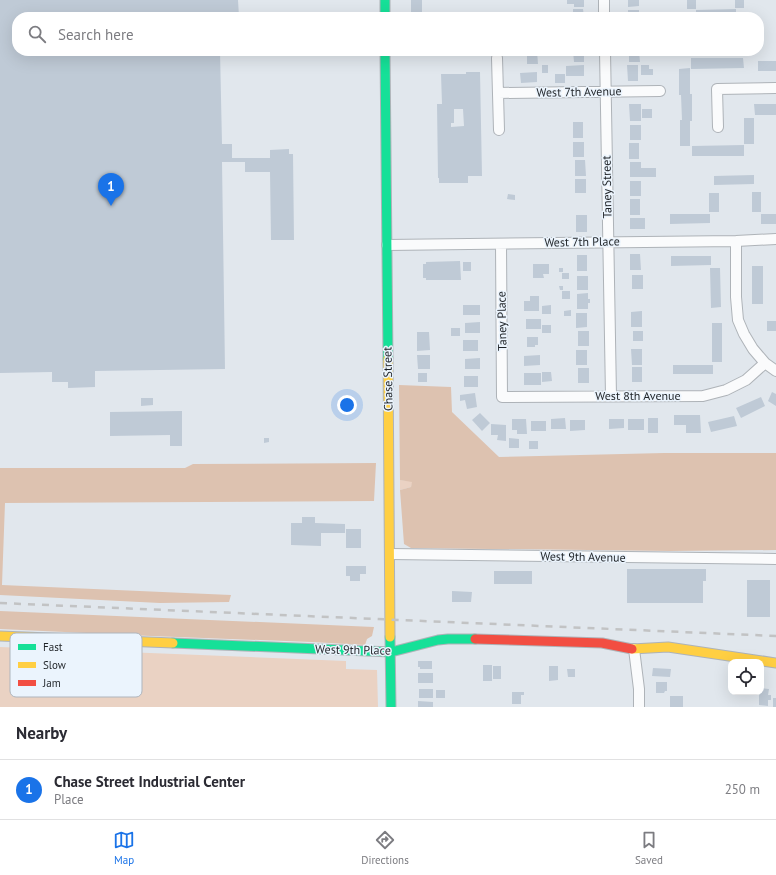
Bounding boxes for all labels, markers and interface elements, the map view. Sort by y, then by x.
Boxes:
search box [12,12,764,56]
icon: search [26,23,48,45]
text: Search here [58,25,134,44]
street label: West 7th Avenue [536,83,622,100]
street label: Taney Street [598,155,615,219]
pin: 1 [98,173,124,206]
street label: West 7th Place [544,233,620,250]
street label: Taney Place [493,291,510,351]
street label: Chase Street [379,347,396,411]
street label: West 8th Avenue [595,388,681,403]
your location [337,395,357,415]
street label: West 9th Avenue [540,548,626,565]
legend [10,633,142,697]
text: Fast [43,640,63,654]
street label: West 9th Place [315,641,391,658]
text: Slow [43,658,66,672]
map controls [728,659,764,695]
button: locate [728,659,764,695]
text: Jam [42,676,61,690]
text: Nearby [16,722,67,744]
text: Chase Street Industrial Center [54,772,245,791]
text: 1 [25,781,33,798]
text: 250 m [725,781,760,798]
text: Place [54,791,84,808]
tab: Map [113,829,135,867]
tab: Directions [361,829,409,867]
tab: Saved [635,829,663,867]

